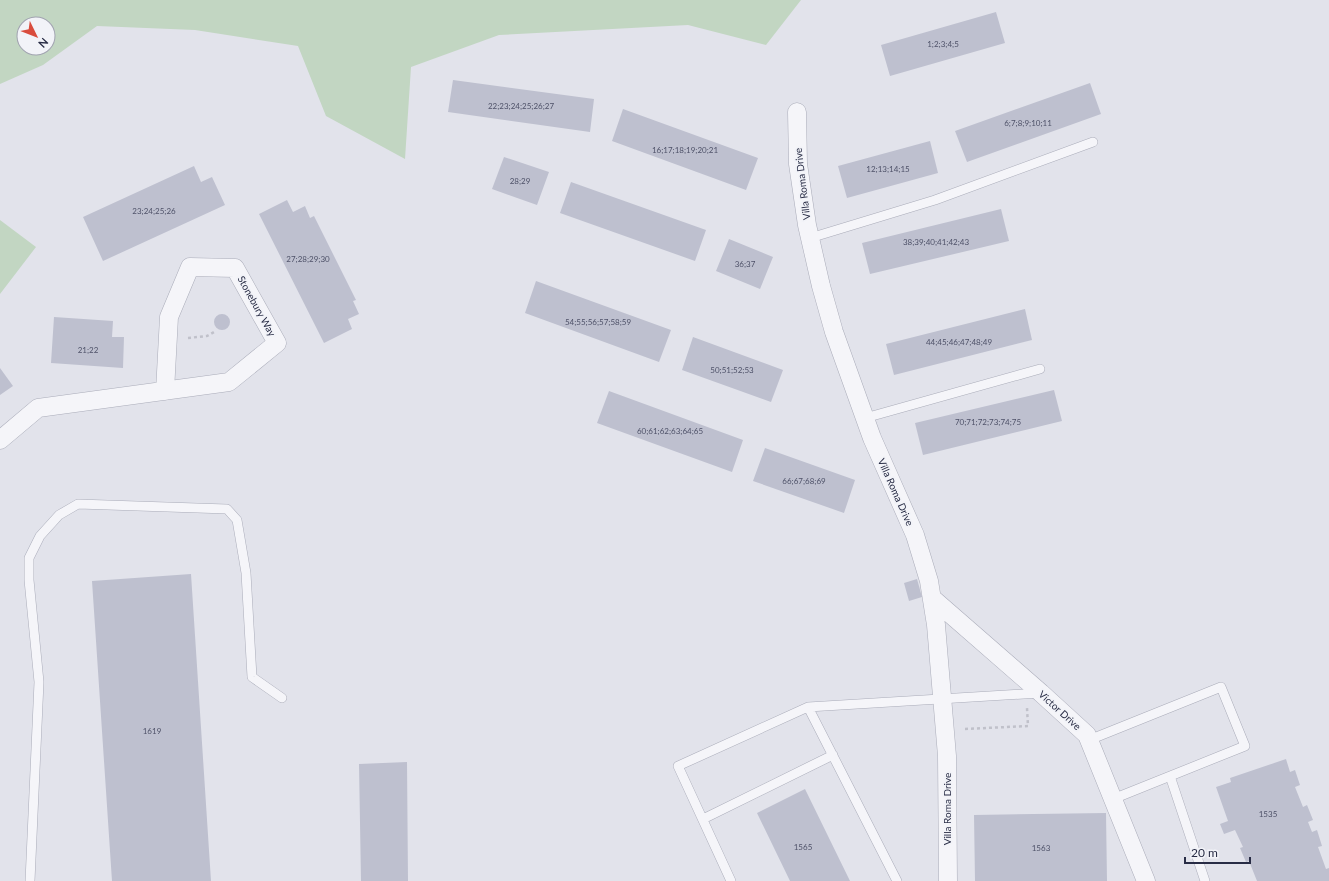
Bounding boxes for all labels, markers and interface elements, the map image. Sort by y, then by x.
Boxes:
north arrow [16,16,56,56]
text: N [36,36,51,51]
house number: 1;2;3;4;5 [927,39,959,49]
house number: 22;23;24;25;26;27 [488,101,554,111]
house number: 6;7;8;9;10;11 [1004,118,1052,128]
house number: 16;17;18;19;20;21 [652,145,718,155]
street label: Villa Roma Drive [792,147,812,221]
house number: 12;13;14;15 [866,164,910,174]
house number: 28;29 [510,176,531,186]
house number: 23;24;25;26 [132,206,176,216]
house number: 38;39;40;41;42;43 [903,237,969,247]
house number: 27;28;29;30 [286,254,330,264]
house number: 36;37 [735,259,756,269]
street label: Stonebury Way [235,274,279,339]
house number: 54;55;56;57;58;59 [565,317,631,327]
house number: 44;45;46;47;48;49 [926,337,992,347]
house number: 21;22 [78,345,99,355]
house number: 50;51;52;53 [710,365,754,375]
house number: 70;71;72;73;74;75 [955,417,1021,427]
house number: 60;61;62;63;64;65 [637,426,703,436]
street label: Villa Roma Drive [876,456,916,528]
house number: 66;67;68;69 [782,476,826,486]
street label: Victor Drive [1036,688,1084,732]
house number: 1619 [143,726,162,736]
street label: Villa Roma Drive [941,773,953,845]
house number: 1535 [1259,809,1278,819]
scale bar [1185,839,1250,865]
house number: 1565 [794,842,813,852]
house number: 1563 [1032,843,1051,853]
text: 20 m [1191,845,1218,860]

